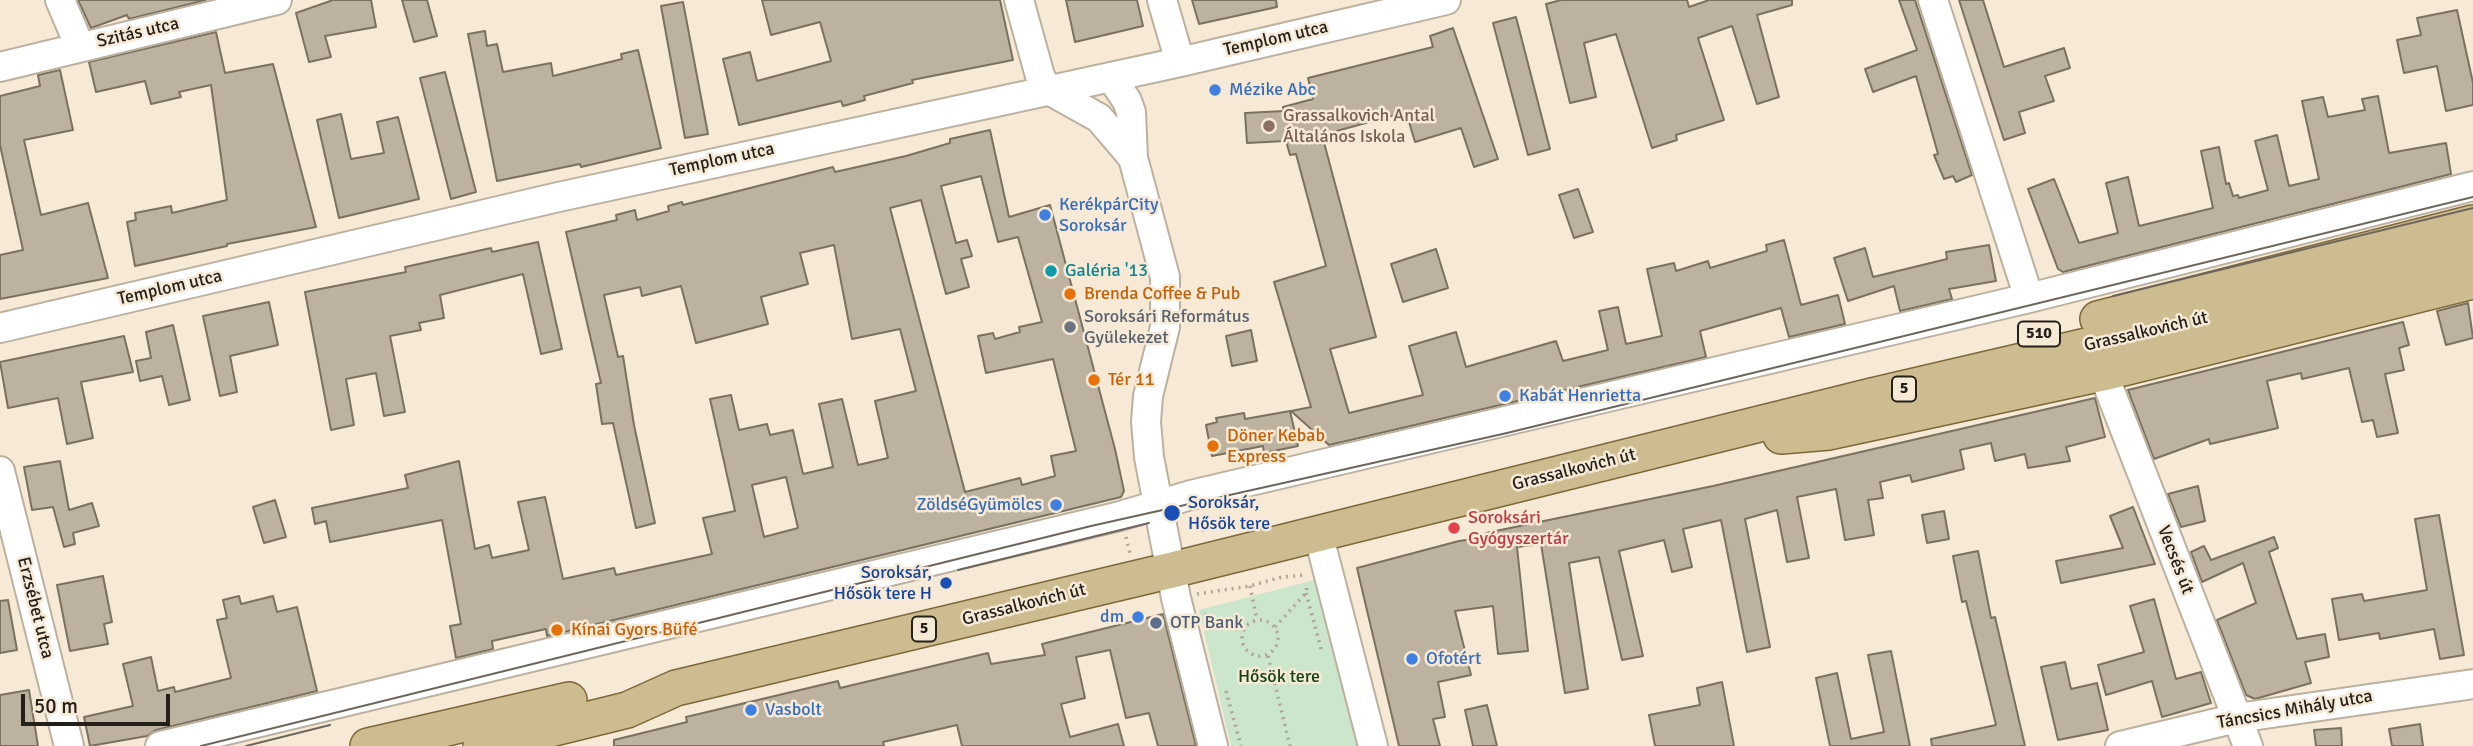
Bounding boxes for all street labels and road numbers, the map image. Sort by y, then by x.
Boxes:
street label: Szitás utca [95,13,181,53]
street label: Templom utca [1222,16,1330,62]
street label: Templom utca [668,138,776,182]
street label: Templom utca [116,265,224,311]
street label: Grassalkovich út [2082,307,2210,357]
road number: 510 [2018,322,2060,346]
road number: 5 [1892,376,1916,402]
street label: Grassalkovich út [1510,444,1638,496]
street label: Vecsés út [2152,523,2198,597]
street label: Erzsébet utca [12,555,58,661]
street label: Grassalkovich út [960,579,1088,631]
road number: 5 [912,616,936,642]
street label: Táncsics Mihály utca [2216,686,2374,734]

